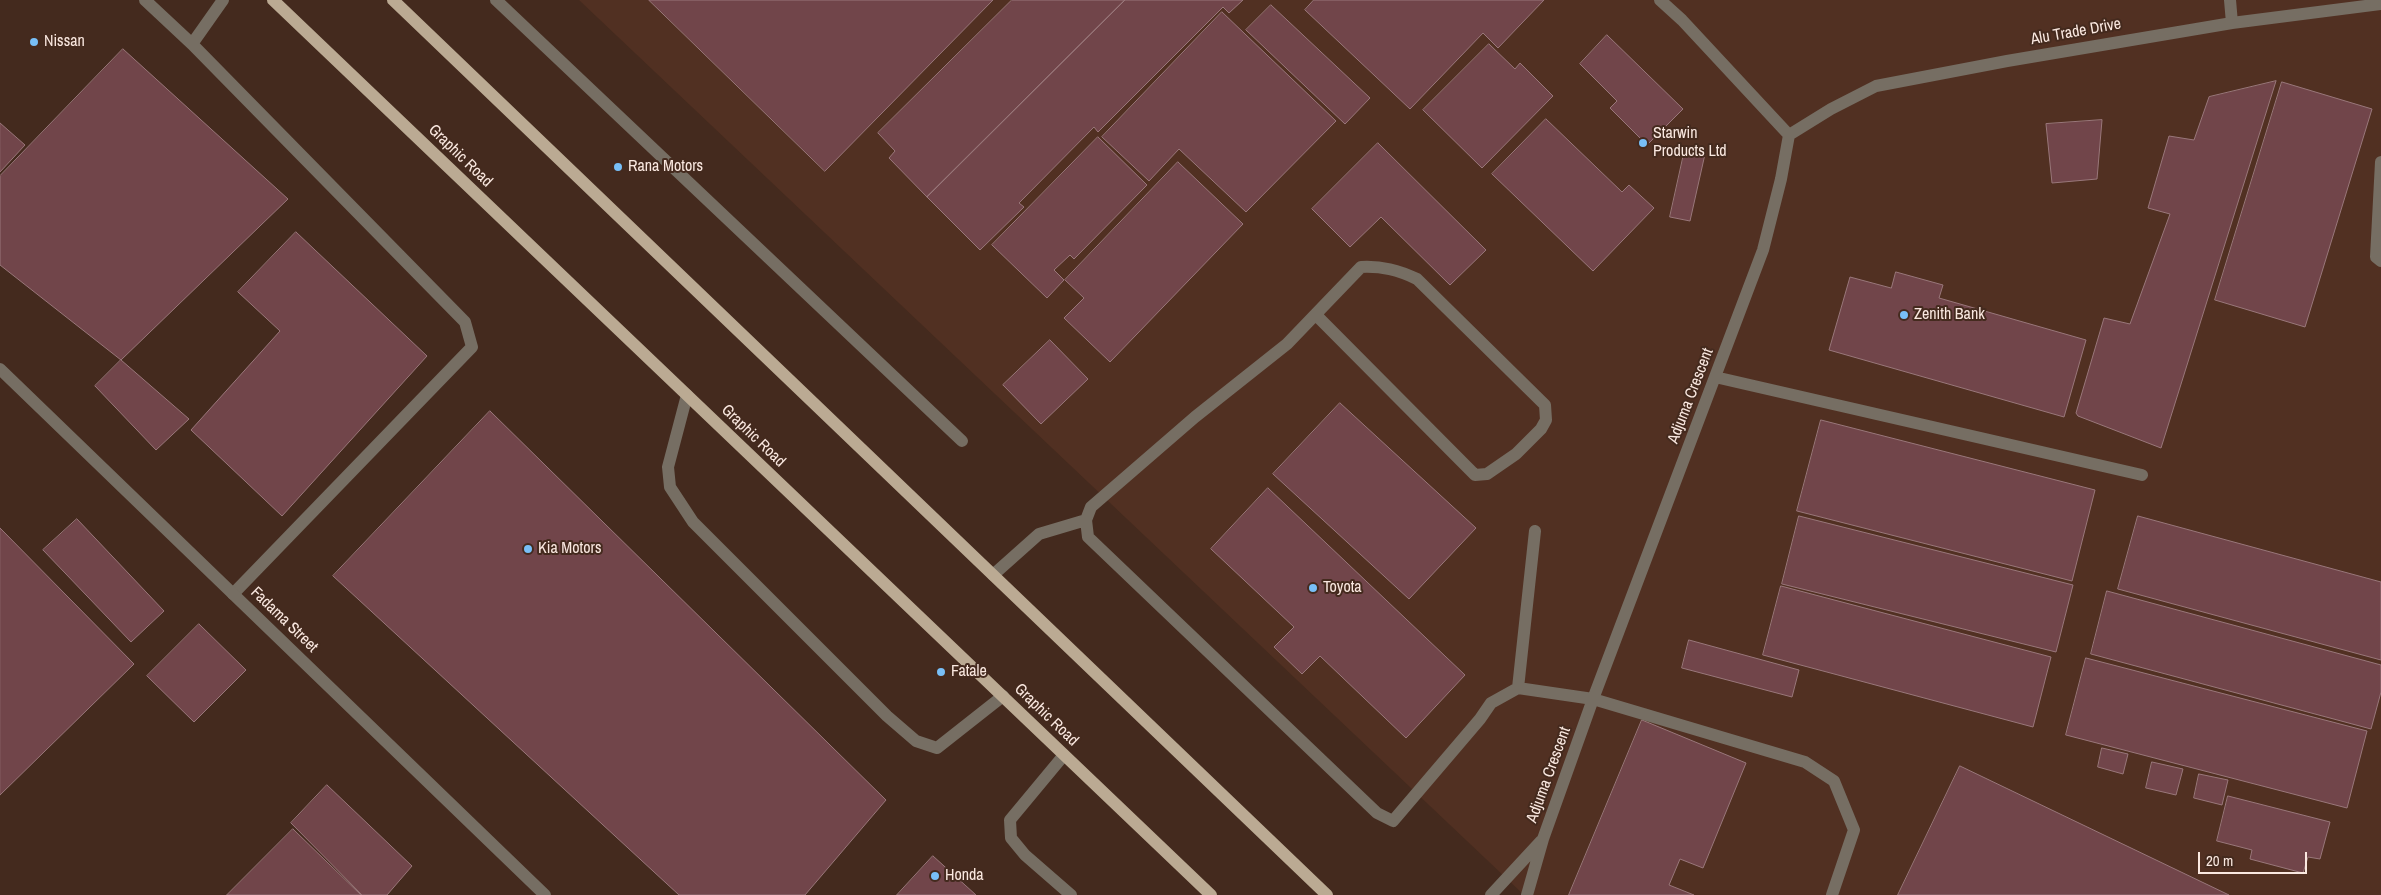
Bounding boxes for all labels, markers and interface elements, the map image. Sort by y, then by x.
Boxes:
street label: Alu Trade Drive [2029,15,2123,49]
place label: Nissan [44,32,85,52]
marker: Nissan [28,36,40,48]
street label: Graphic Road [424,121,496,191]
place label: Starwin Products Ltd [1653,124,1727,162]
marker: Starwin Products Ltd [1637,137,1649,149]
place label: Rana Motors [628,157,703,177]
marker: Rana Motors [612,161,624,173]
place label: Zenith Bank [1914,305,1985,325]
marker: Zenith Bank [1898,309,1910,321]
street label: Adjuma Crescent [1664,346,1718,446]
street label: Graphic Road [717,401,789,471]
place label: Kia Motors [538,539,601,559]
marker: Kia Motors [522,543,534,555]
place label: Toyota [1323,578,1362,598]
marker: Toyota [1307,582,1319,594]
street label: Fadama Street [246,583,322,657]
place label: Fatale [951,662,987,682]
marker: Fatale [935,666,947,678]
street label: Graphic Road [1010,680,1082,750]
street label: Adjuma Crescent [1523,724,1575,826]
scale bar [2201,842,2310,874]
text: 20 m [2206,850,2233,871]
place label: Honda [945,866,984,886]
marker: Honda [929,870,941,882]

